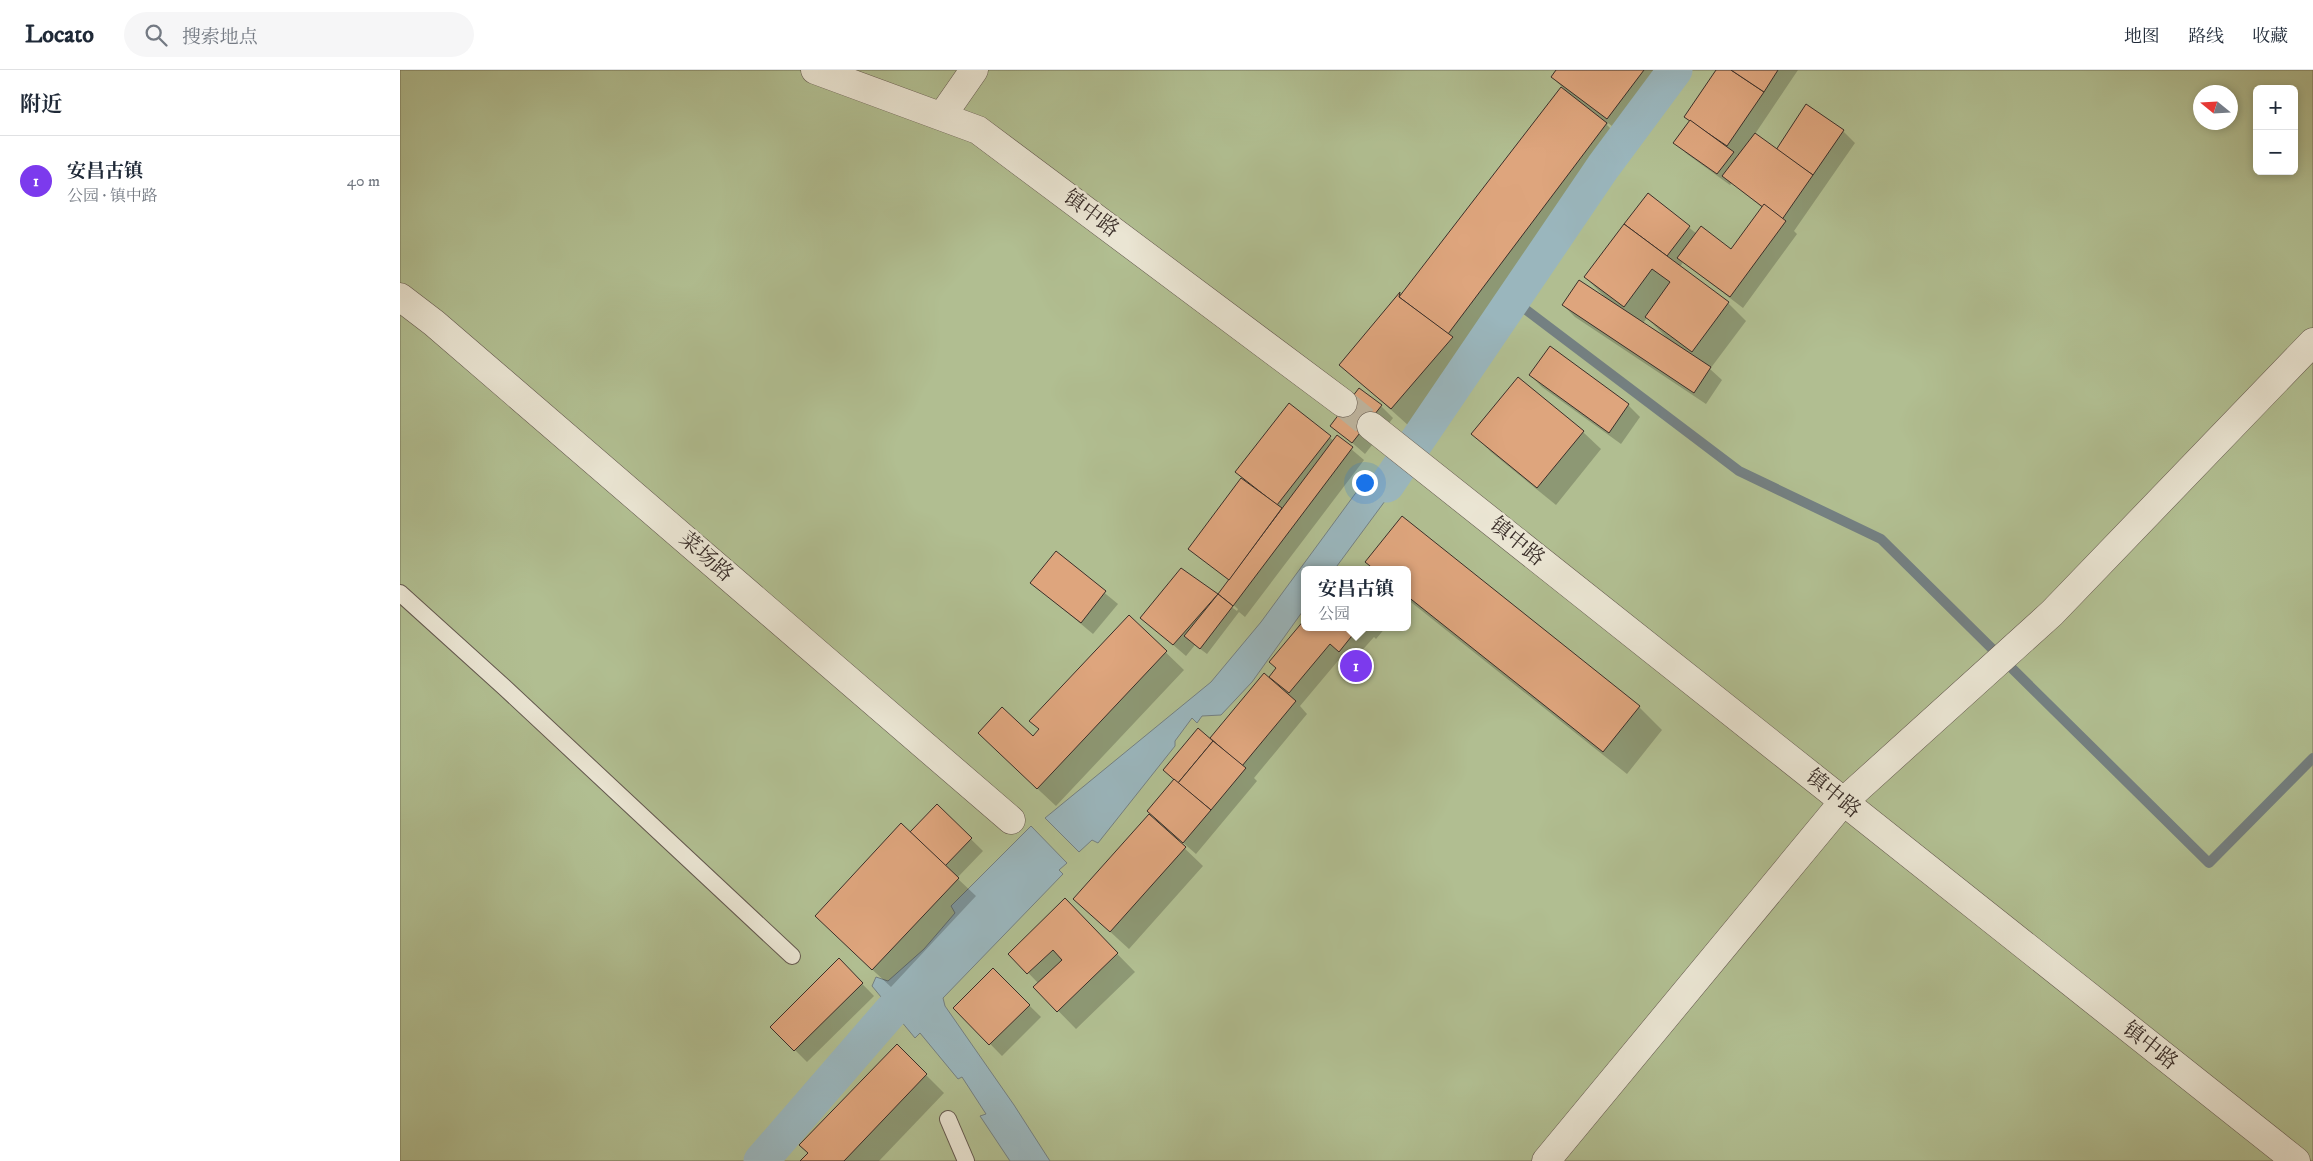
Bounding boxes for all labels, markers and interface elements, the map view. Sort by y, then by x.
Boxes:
search box [124,12,474,57]
text: Locato [25,20,94,50]
icon: search [142,21,170,49]
text: 搜索地点 [182,26,258,49]
text: 地图 [2124,26,2160,48]
text: 路线 [2188,26,2224,48]
text: 收藏 [2252,26,2288,48]
north arrow [2193,85,2238,130]
map controls [2253,85,2298,175]
button: + [2253,85,2298,130]
text: 附近 [20,92,62,118]
button: − [2253,130,2298,175]
text: 安昌古镇 [67,160,143,183]
text: 1 [33,171,39,191]
text: 40 m [347,171,380,191]
street label: 镇中路 [1058,185,1124,243]
text: 公园 · 镇中路 [67,186,158,206]
your location [1352,470,1378,496]
street label: 镇中路 [1484,512,1550,572]
street label: 菜场路 [674,527,738,587]
popup [1301,566,1411,631]
text: 安昌古镇 [1318,578,1394,601]
text: 公园 [1318,604,1350,624]
pin: 1 [1340,647,1372,685]
street label: 镇中路 [1800,764,1866,824]
street label: 镇中路 [2117,1016,2183,1076]

